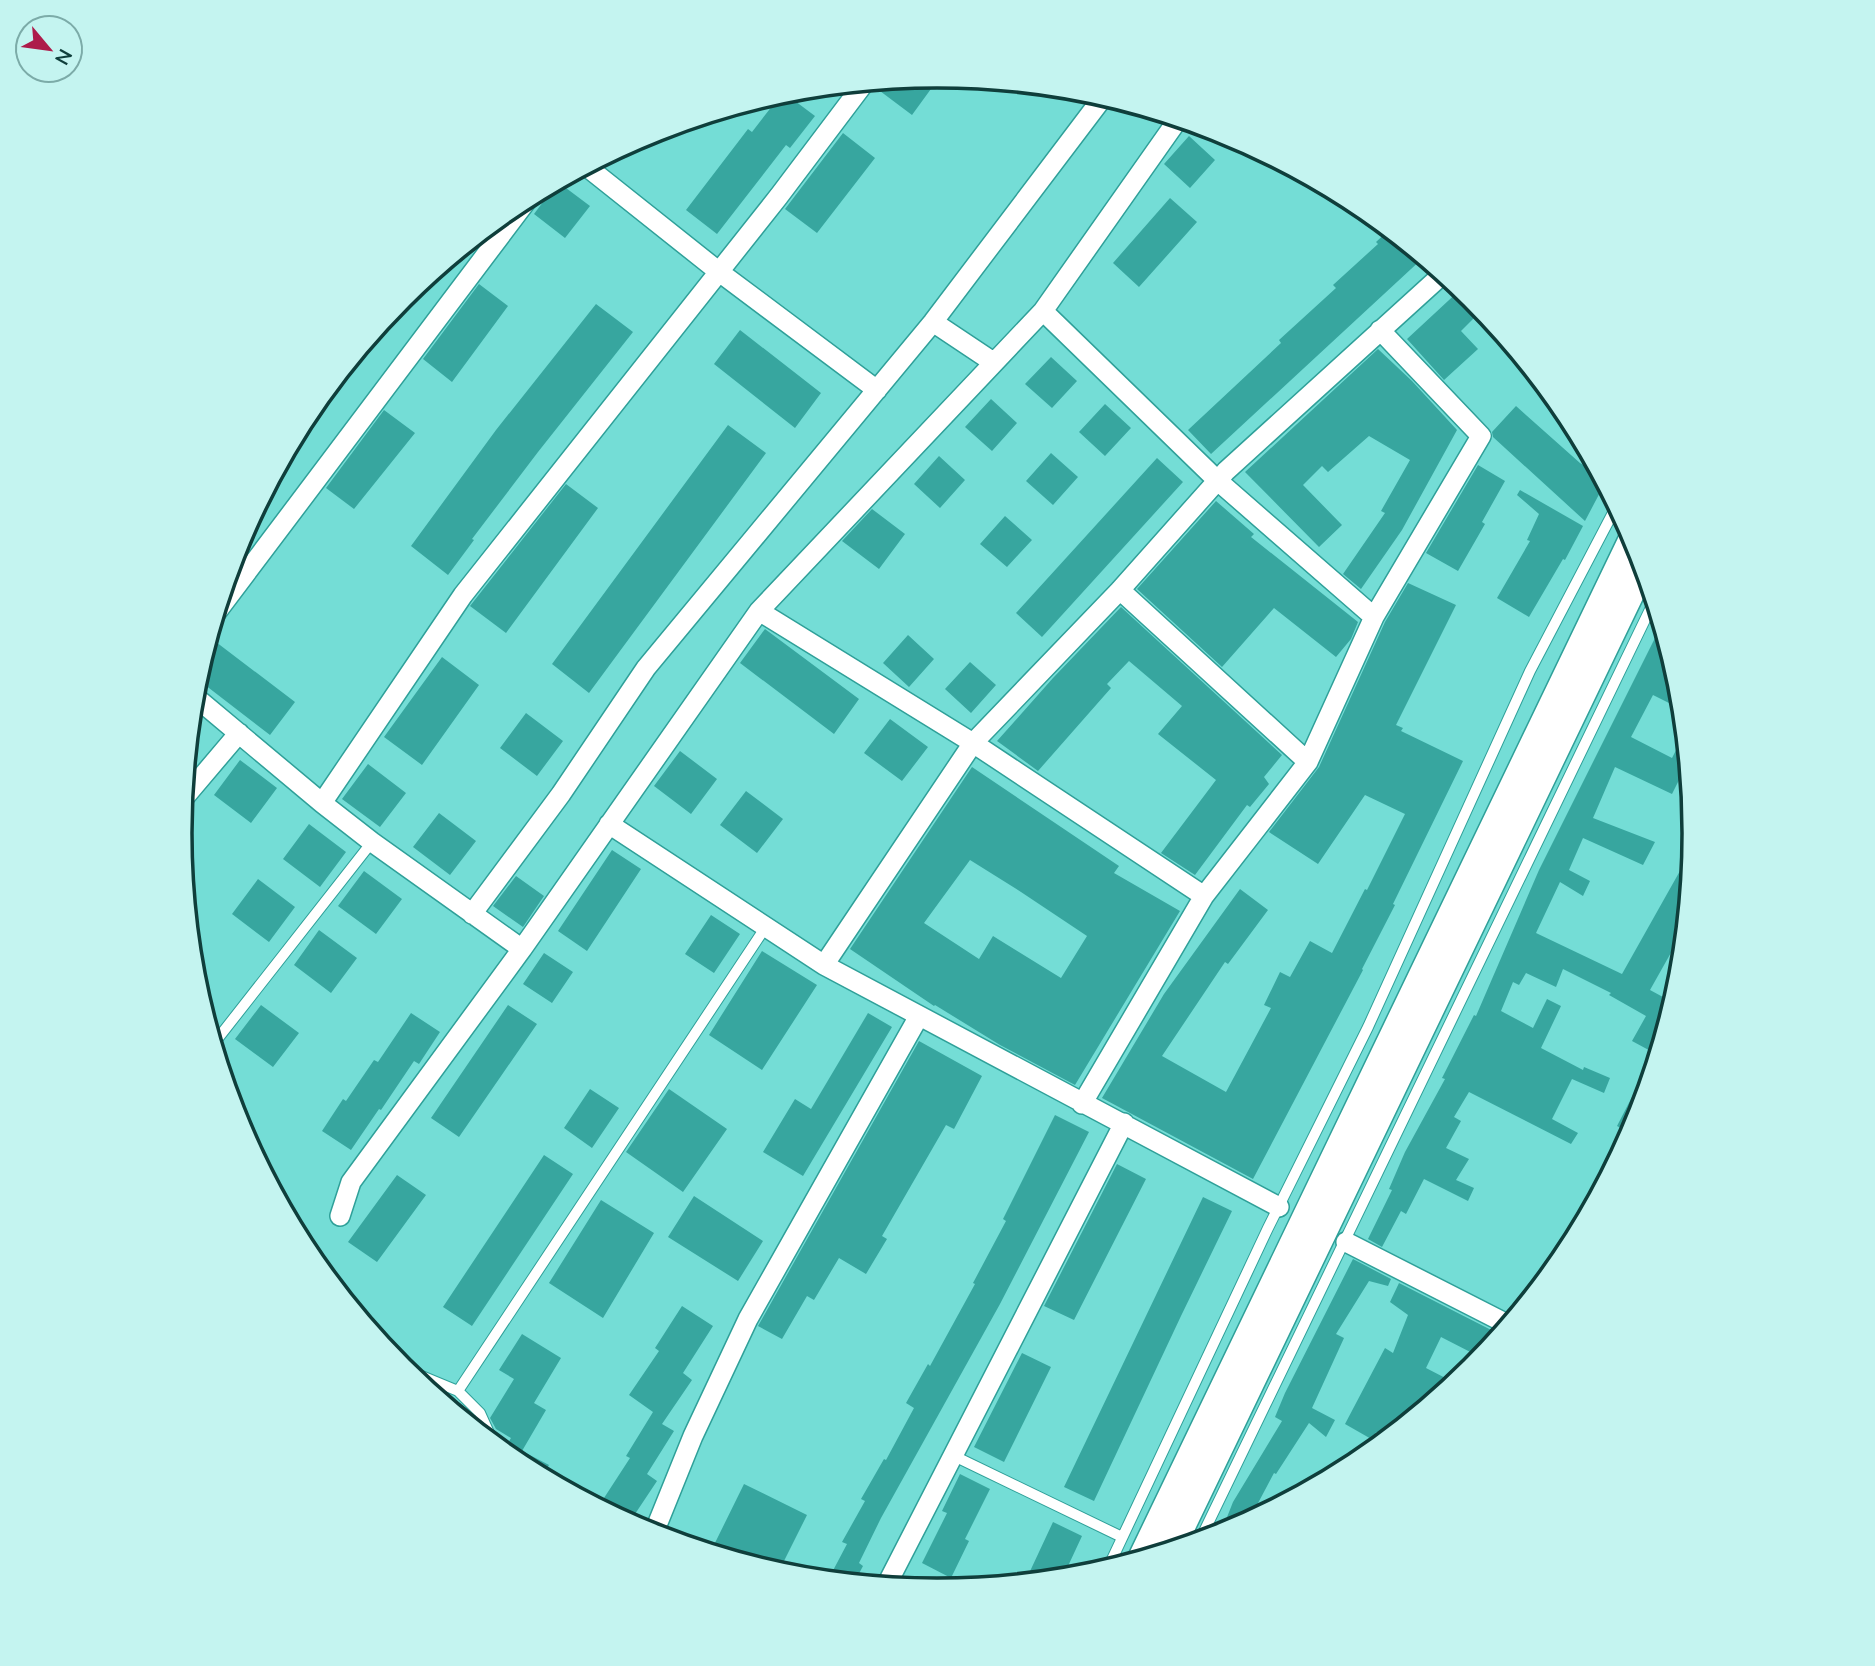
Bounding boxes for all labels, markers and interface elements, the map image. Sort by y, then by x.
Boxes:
north arrow [14,14,84,84]
text: N [50,45,78,69]

